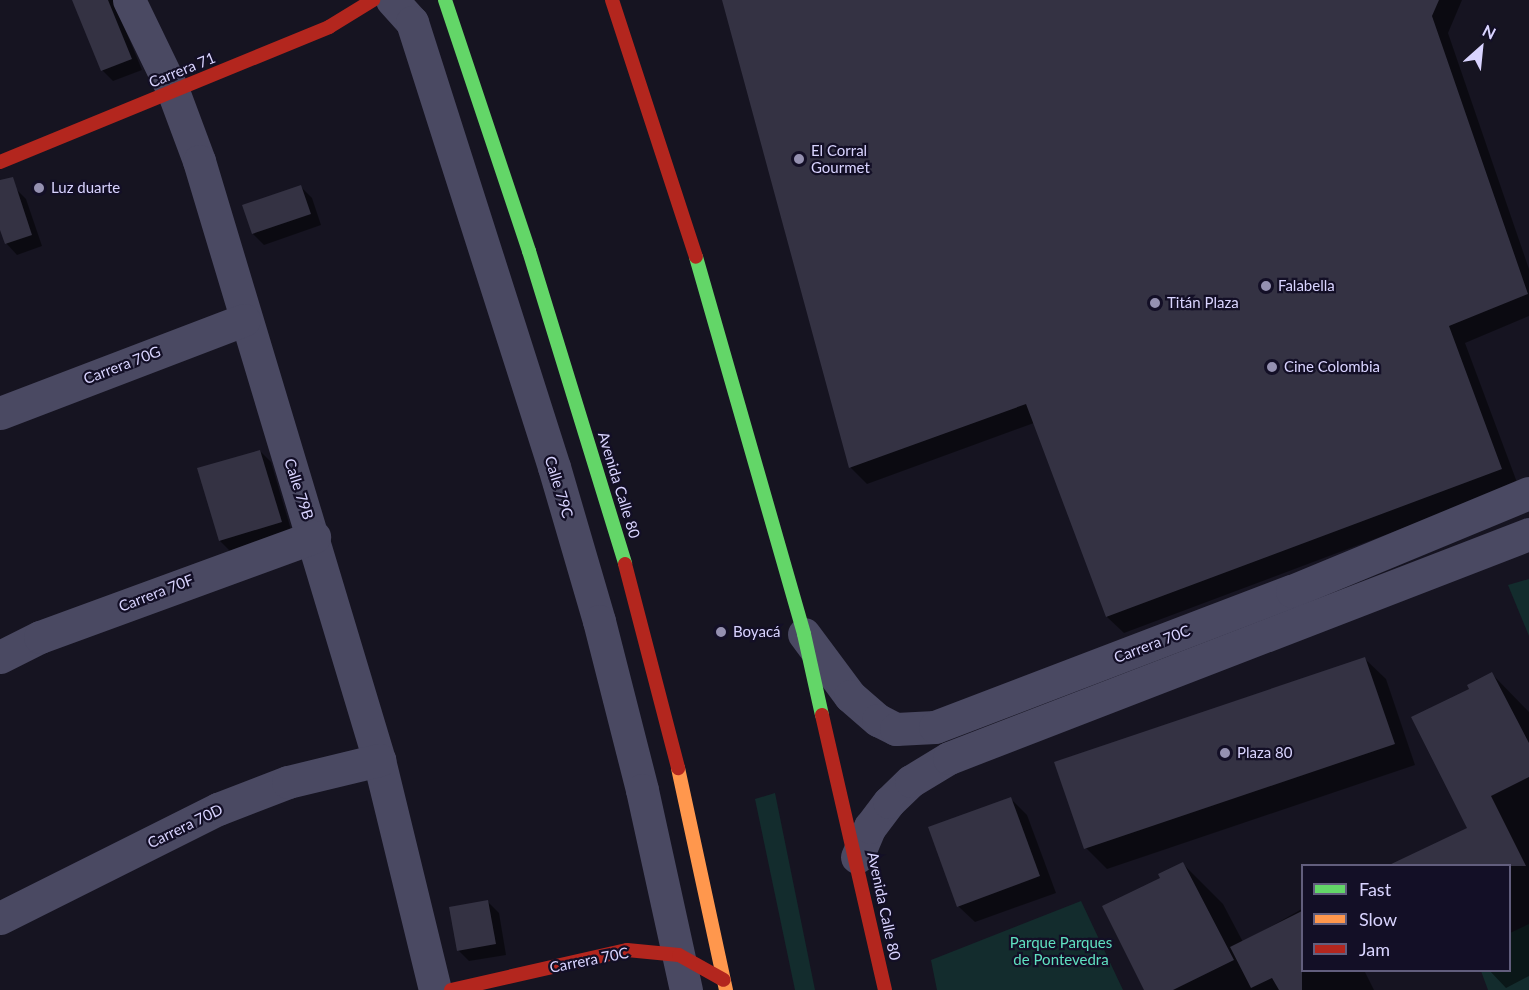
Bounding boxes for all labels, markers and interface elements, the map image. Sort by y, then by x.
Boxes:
north arrow [1451,18,1511,78]
text: N [1480,20,1499,43]
street label: Carrera 71 [146,49,218,91]
place label: El Corral Gourmet [811,141,870,176]
marker: El Corral Gourmet [792,152,806,166]
place label: Luz duarte [51,179,120,197]
marker: Luz duarte [32,181,46,195]
place label: Falabella [1278,277,1335,295]
marker: Falabella [1259,279,1273,293]
place label: Titán Plaza [1167,294,1239,312]
marker: Titán Plaza [1148,296,1162,310]
street label: Carrera 70G [81,342,163,388]
place label: Cine Colombia [1284,358,1380,376]
marker: Cine Colombia [1265,360,1279,374]
street label: Avenida Calle 80 [594,430,644,540]
street label: Calle 79C [541,454,577,520]
street label: Calle 79B [281,456,317,522]
street label: Carrera 70F [116,571,196,615]
street label: Carrera 70C [1111,621,1193,667]
place label: Boyacá [733,623,781,641]
marker: Boyacá [714,625,728,639]
place label: Plaza 80 [1237,744,1292,762]
marker: Plaza 80 [1218,746,1232,760]
street label: Carrera 70D [144,800,226,852]
street label: Avenida Calle 80 [864,850,904,962]
legend [1301,864,1511,972]
text: Fast [1359,878,1391,900]
text: Slow [1359,908,1397,930]
park label: Parque Parques de Pontevedra [1010,933,1112,968]
text: Jam [1359,938,1390,960]
street label: Carrera 70C [548,944,630,976]

